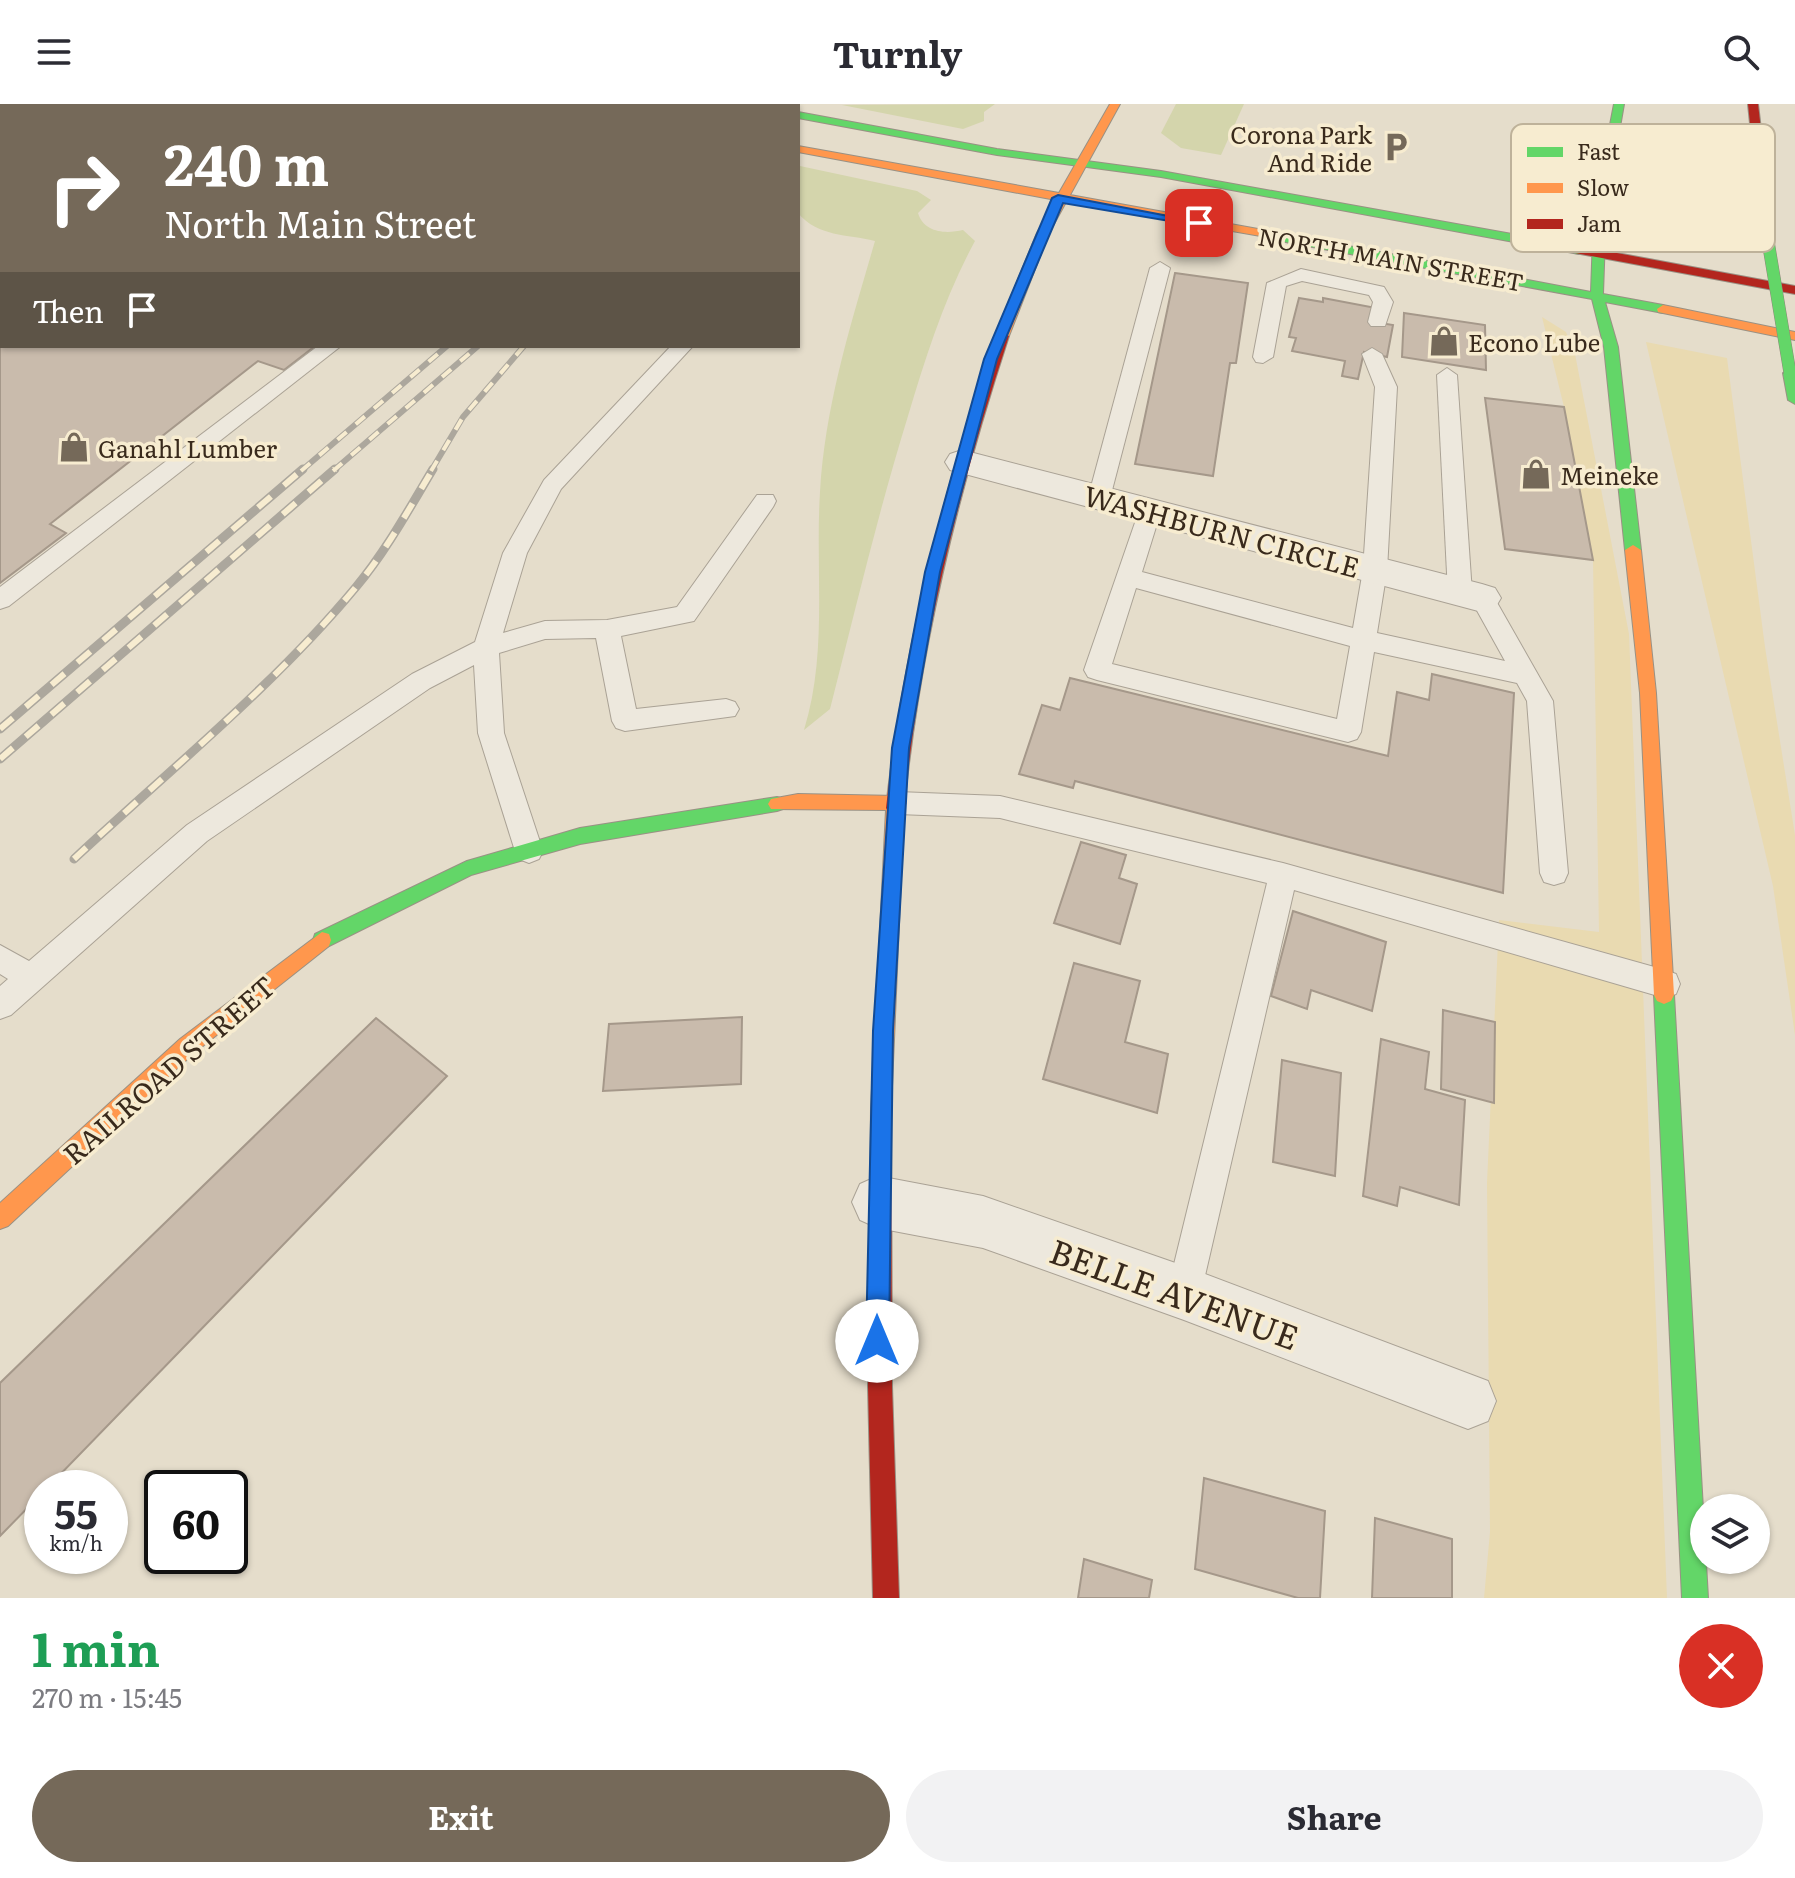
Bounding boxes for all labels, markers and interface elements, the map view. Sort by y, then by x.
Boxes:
text: Turnly [833,26,962,79]
icon: menu [32,30,76,74]
icon: search [1719,30,1763,74]
place label: Corona Park And Ride [1230,116,1372,179]
text: 240 m [164,120,329,203]
legend [1511,124,1775,252]
parking icon: Corona Park And Ride [1379,130,1413,164]
text: Fast [1577,134,1620,167]
icon: right [32,136,136,240]
text: Slow [1577,170,1629,203]
pin [1165,189,1233,257]
text: North Main Street [164,196,476,249]
icon: arrive [1177,201,1221,245]
text: Jam [1577,206,1621,239]
street label: NORTH MAIN STREET [1255,217,1527,299]
text: Then [32,288,104,332]
icon: arrive [120,288,164,332]
shop icon: Econo Lube [1427,324,1461,358]
place label: Econo Lube [1468,324,1600,359]
shop icon: Ganahl Lumber [57,430,91,464]
place label: Ganahl Lumber [98,430,278,465]
shop icon: Meineke [1519,457,1553,491]
place label: Meineke [1560,457,1659,492]
street label: WASHBURN CIRCLE [1079,473,1365,587]
street label: RAILROAD STREET [52,965,284,1173]
street label: BELLE AVENUE [1044,1224,1306,1360]
position arrow [835,1299,919,1383]
speed limit sign: 60 [144,1470,248,1574]
text: 55 [54,1482,98,1541]
map controls [1690,1494,1770,1574]
button: layers [1690,1494,1770,1574]
text: km/h [49,1527,103,1557]
text: 1 min [32,1611,160,1682]
button: close [1679,1624,1763,1708]
text: 270 m · 15:45 [32,1677,182,1716]
button: Exit [32,1770,890,1862]
button: Share [906,1770,1763,1862]

